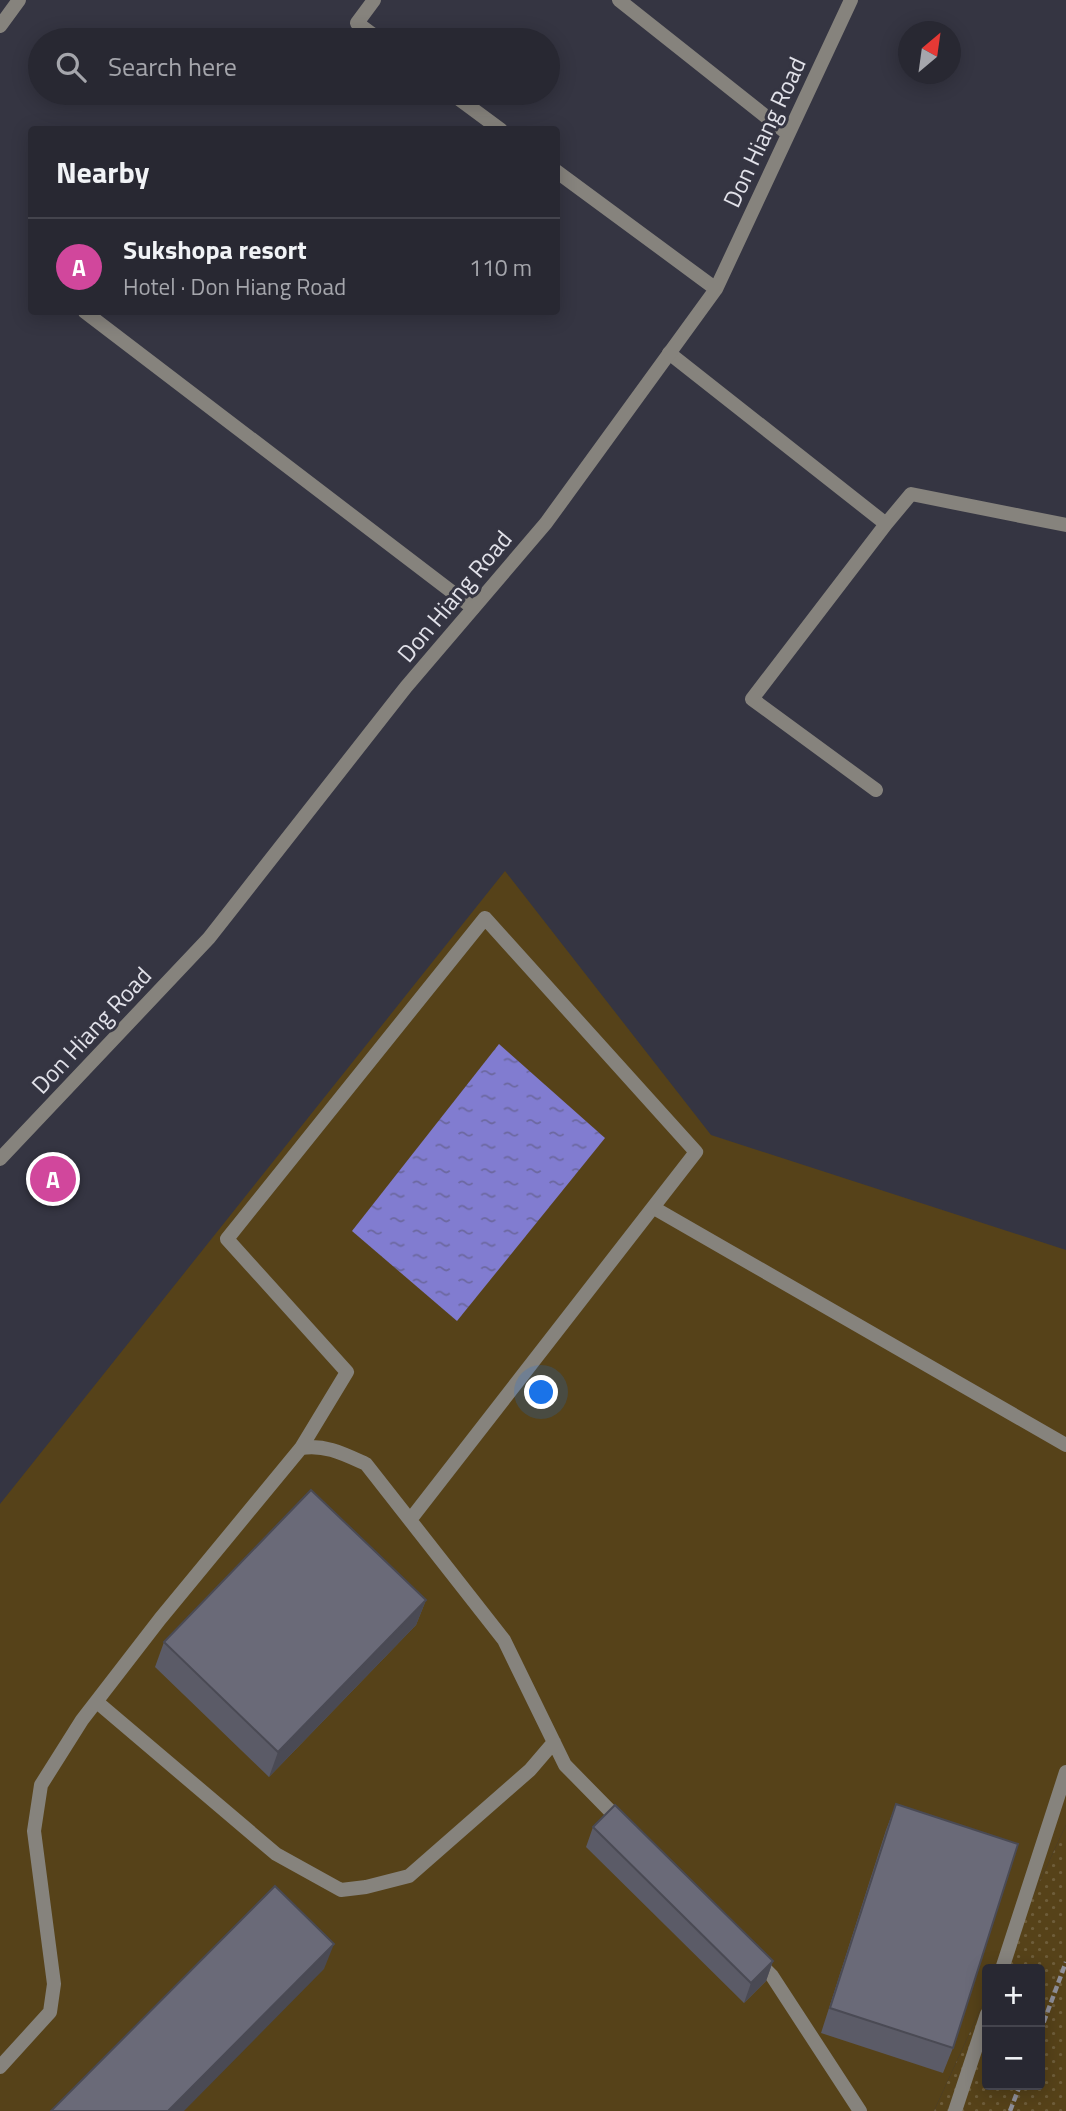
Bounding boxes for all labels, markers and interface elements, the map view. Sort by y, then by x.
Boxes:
north arrow [898,21,961,84]
search box [28,28,560,105]
text: Search here [108,47,237,86]
icon: search [52,48,90,86]
street label: Don Hiang Road [713,51,815,213]
text: Nearby [56,149,149,195]
text: Sukshopa resort [123,230,307,269]
text: A [72,250,86,285]
text: 110 m [469,250,532,285]
text: Hotel · Don Hiang Road [123,269,346,304]
street label: Don Hiang Road [388,522,520,670]
street label: Don Hiang Road [23,958,159,1102]
pin: A [30,1153,76,1205]
your location [524,1375,558,1409]
map controls [982,1964,1045,2090]
button: + [982,1964,1045,2027]
button: − [982,2027,1045,2090]

